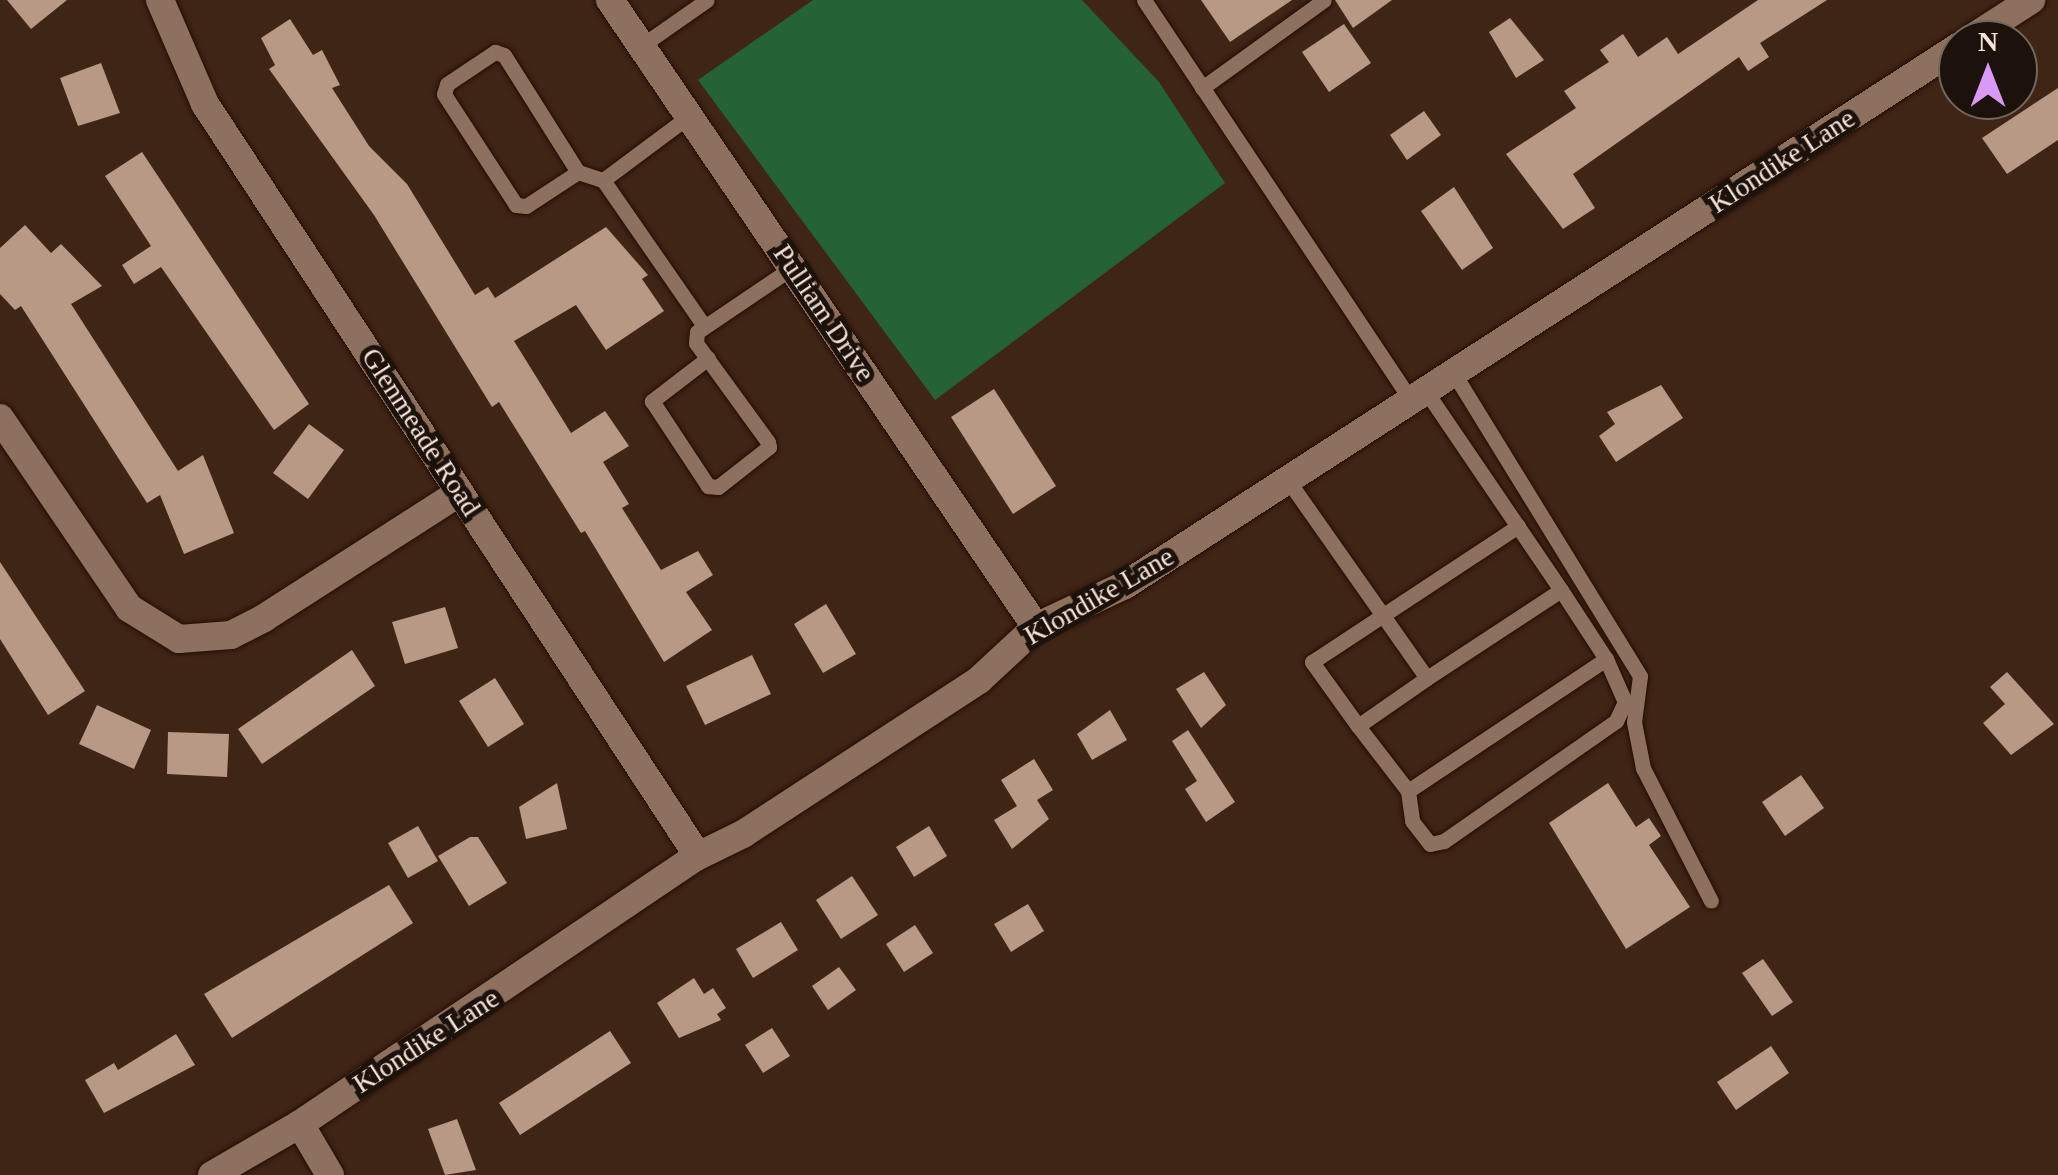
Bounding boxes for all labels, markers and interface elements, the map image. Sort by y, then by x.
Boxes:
north arrow [1938,20,2038,120]
text: N [1978,26,1998,57]
street label: Klondike Lane [1703,101,1861,221]
street label: Pulliam Drive [766,238,882,388]
street label: Glenmeade Road [354,342,488,522]
street label: Klondike Lane [1018,540,1180,652]
street label: Klondike Lane [347,981,505,1101]

